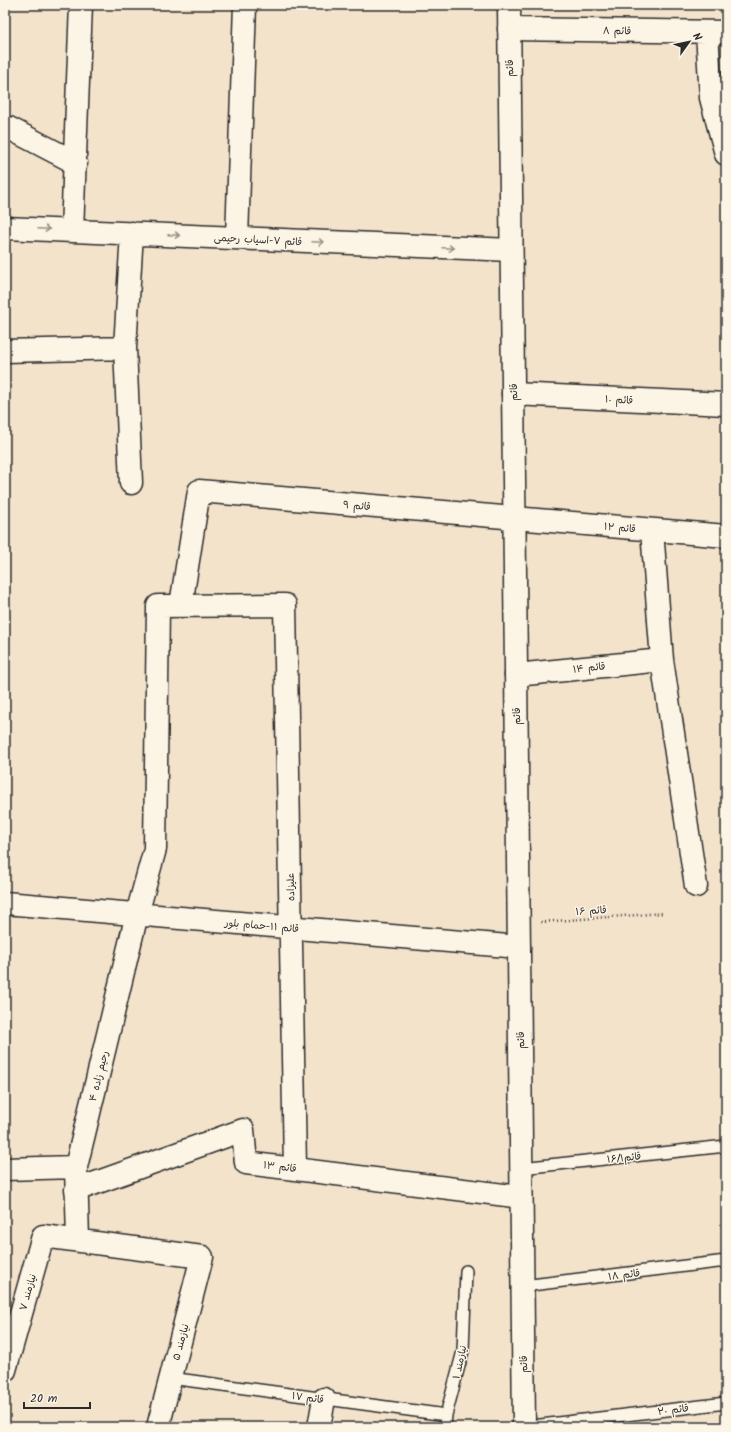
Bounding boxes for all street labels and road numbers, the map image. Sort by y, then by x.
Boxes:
street label: قائم ۸ [603,23,631,39]
street label: قائم [502,59,518,77]
street label: قائم ۷-اسیاب رحیمی [214,230,302,250]
street label: قائم [506,383,522,401]
street label: قائم ۱۰ [604,391,634,409]
street label: قائم ۹ [342,497,371,515]
street label: قائم ۱۲ [603,519,636,537]
street label: قائم ۱۴ [572,658,606,678]
street label: قائم [509,707,525,725]
street label: علیزاده [283,873,299,901]
street label: قائم ۱۶ [575,902,607,920]
street label: قائم ۱۱-حمام بلور [223,915,300,937]
street label: قائم [513,1031,529,1049]
street label: رحیم زاده ۴ [85,1049,113,1103]
street label: قائم۱۶/۱ [606,1148,642,1168]
street label: قائم ۱۳ [262,1157,297,1177]
street label: قائم ۱۸ [607,1265,641,1285]
street label: نیازمند ۷ [15,1272,41,1313]
street label: نیازمند ۵ [168,1322,194,1362]
street label: نیازمند ۱ [449,1344,471,1381]
street label: قائم [516,1355,532,1373]
street label: قائم ۱۷ [291,1388,325,1408]
street label: قائم ۲۰ [657,1400,690,1420]

